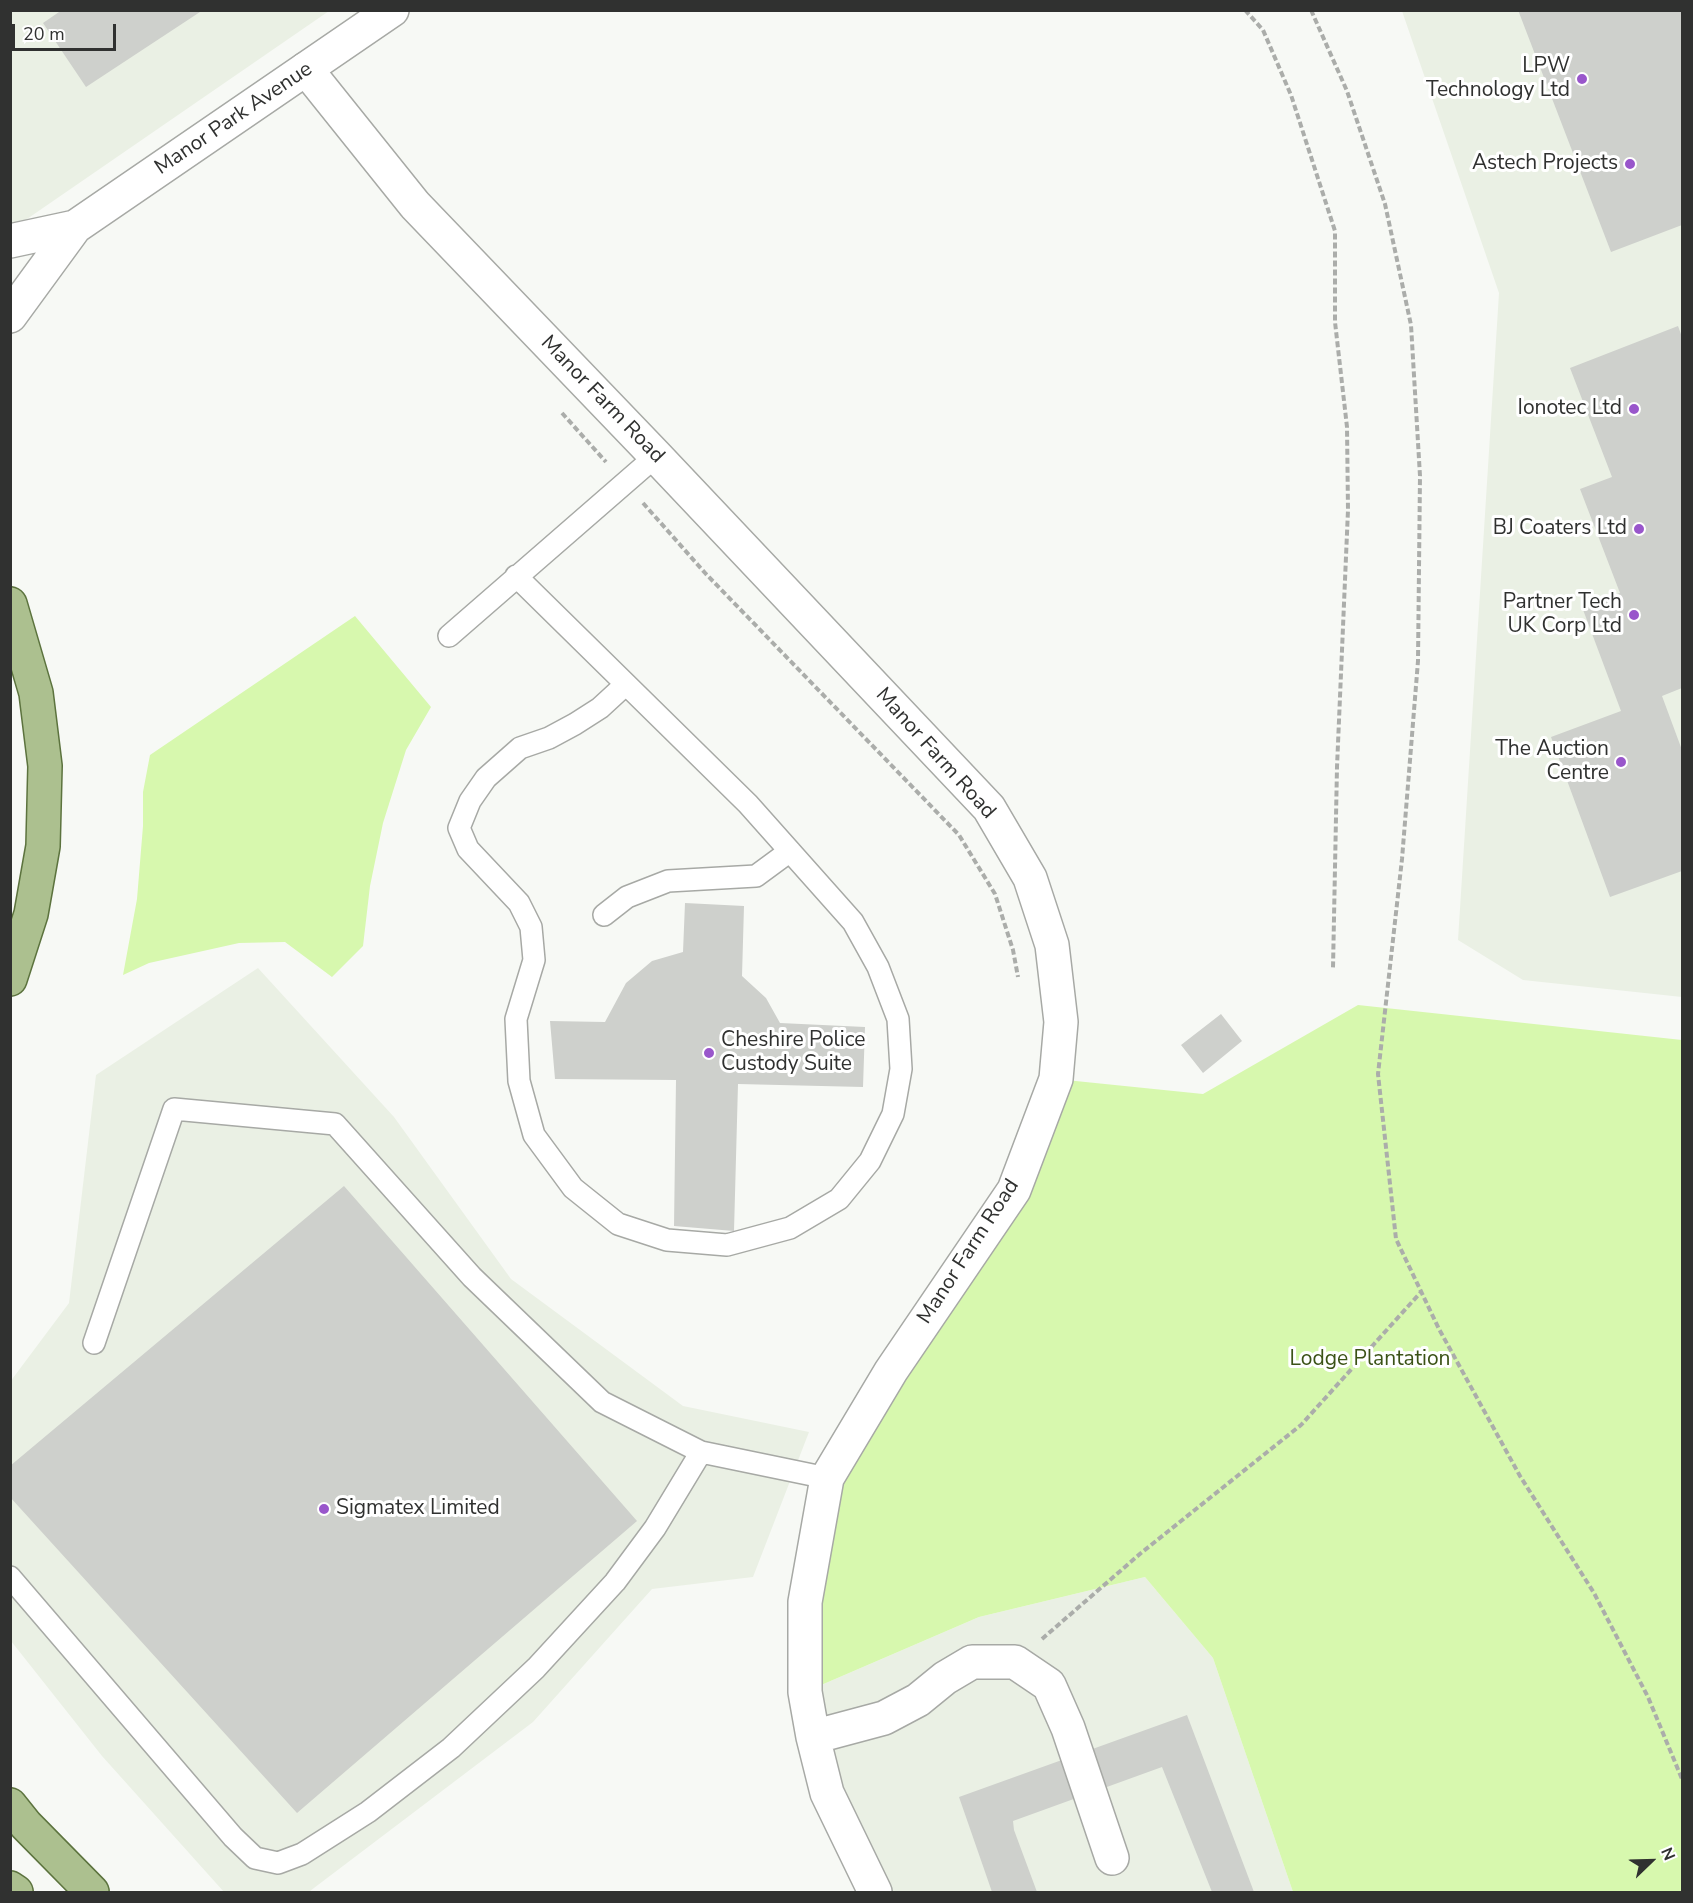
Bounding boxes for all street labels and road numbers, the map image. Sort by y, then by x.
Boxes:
street label: Manor Park Avenue [151,57,317,181]
street label: Manor Farm Road [535,331,669,469]
street label: Manor Farm Road [870,683,1000,825]
street label: Manor Farm Road [913,1175,1025,1329]

